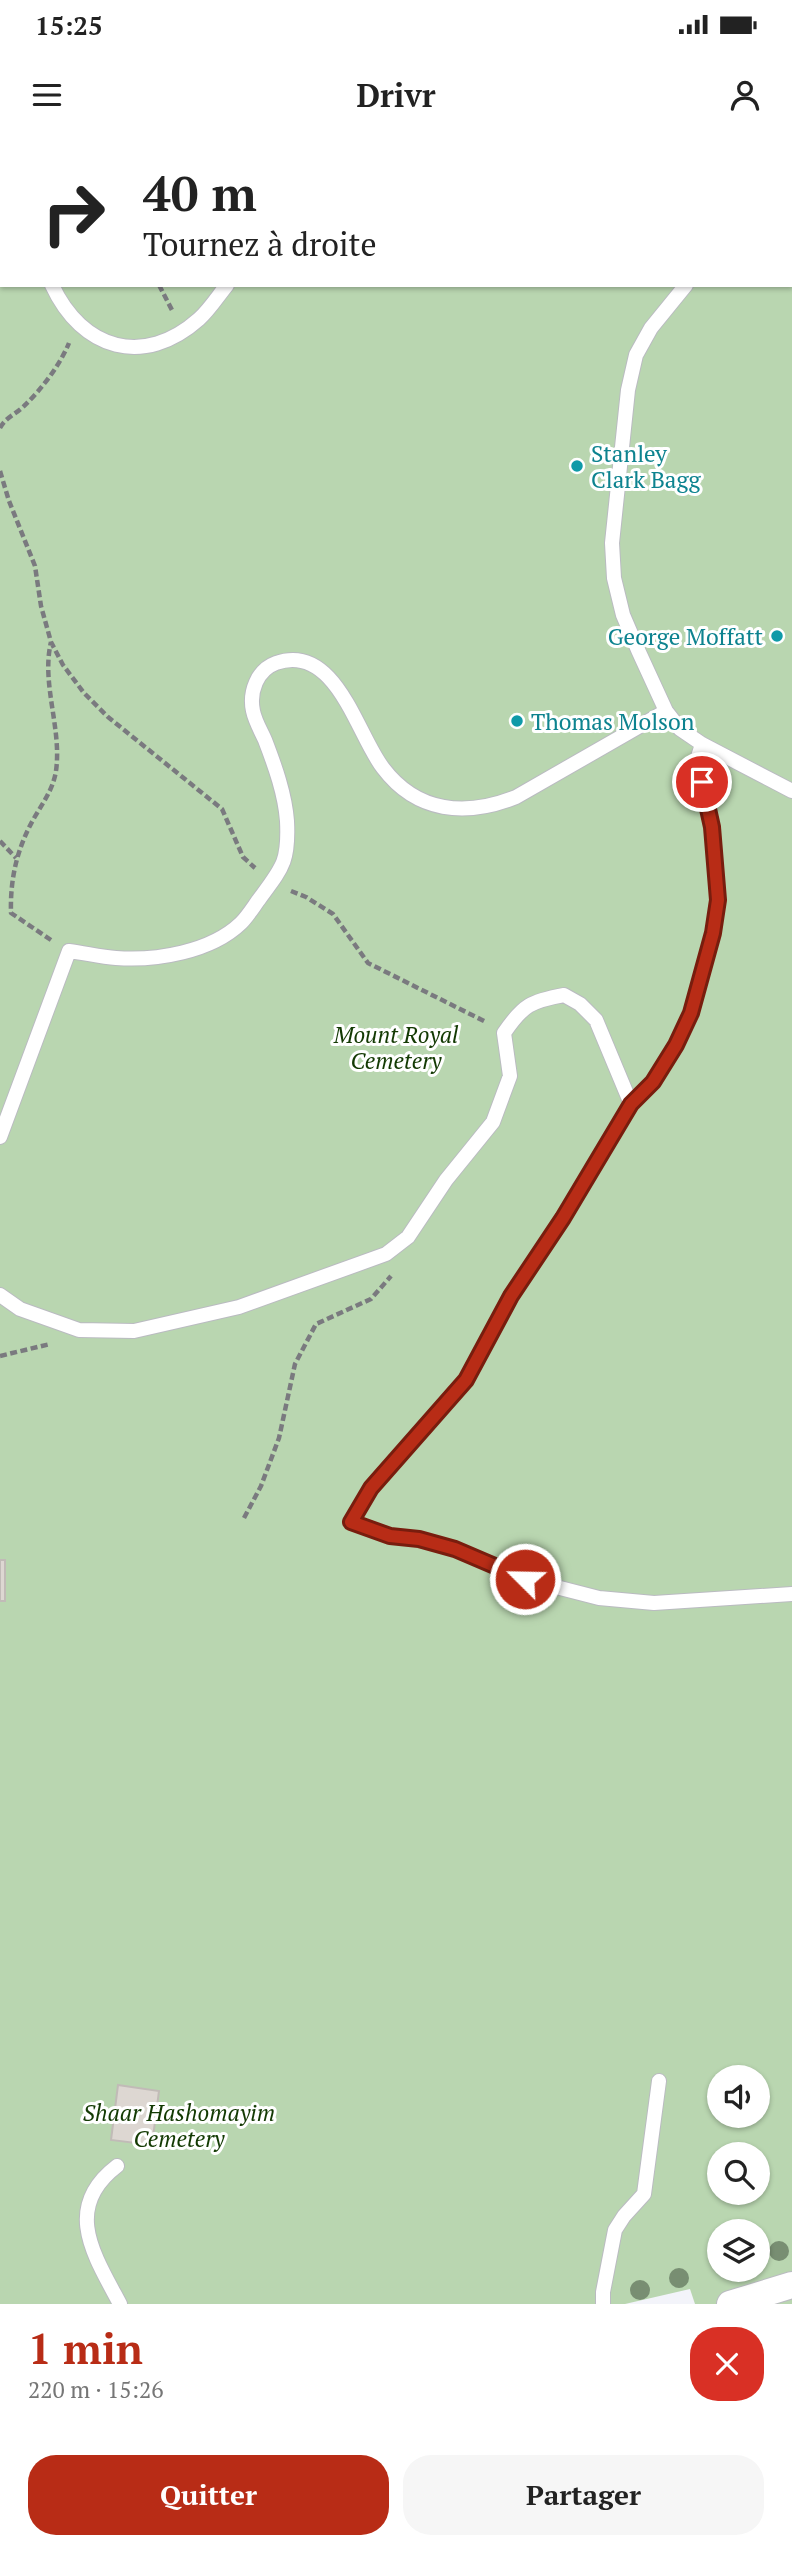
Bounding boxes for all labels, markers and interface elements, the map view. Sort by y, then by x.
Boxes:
text: 15:25 [35,8,103,42]
text: Drivr [356,74,436,116]
icon: menu [28,76,66,114]
icon: person [726,76,764,114]
text: 40 m [143,160,257,225]
icon: right [28,168,119,259]
text: Tournez à droite [143,223,377,265]
place label: Stanley Clark Bagg [591,438,701,495]
marker: Stanley Clark Bagg [569,458,585,474]
place label: George Moffatt [608,621,763,652]
marker: George Moffatt [769,628,785,644]
place label: Thomas Molson [531,706,695,737]
marker: Thomas Molson [509,713,525,729]
pin [672,752,732,812]
icon: arrive [683,763,721,801]
park label: Mount Royal Cemetery [333,1019,459,1076]
position arrow [488,1542,562,1616]
map controls [707,2065,770,2282]
button: sound [707,2065,770,2128]
park label: Shaar Hashomayim Cemetery [83,2097,275,2154]
button: search [707,2142,770,2205]
button: layers [707,2219,770,2282]
text: 1 min [28,2320,143,2376]
button: close [690,2327,764,2401]
text: 220 m · 15:26 [28,2374,163,2405]
button: Quitter [28,2455,389,2535]
button: Partager [403,2455,764,2535]

